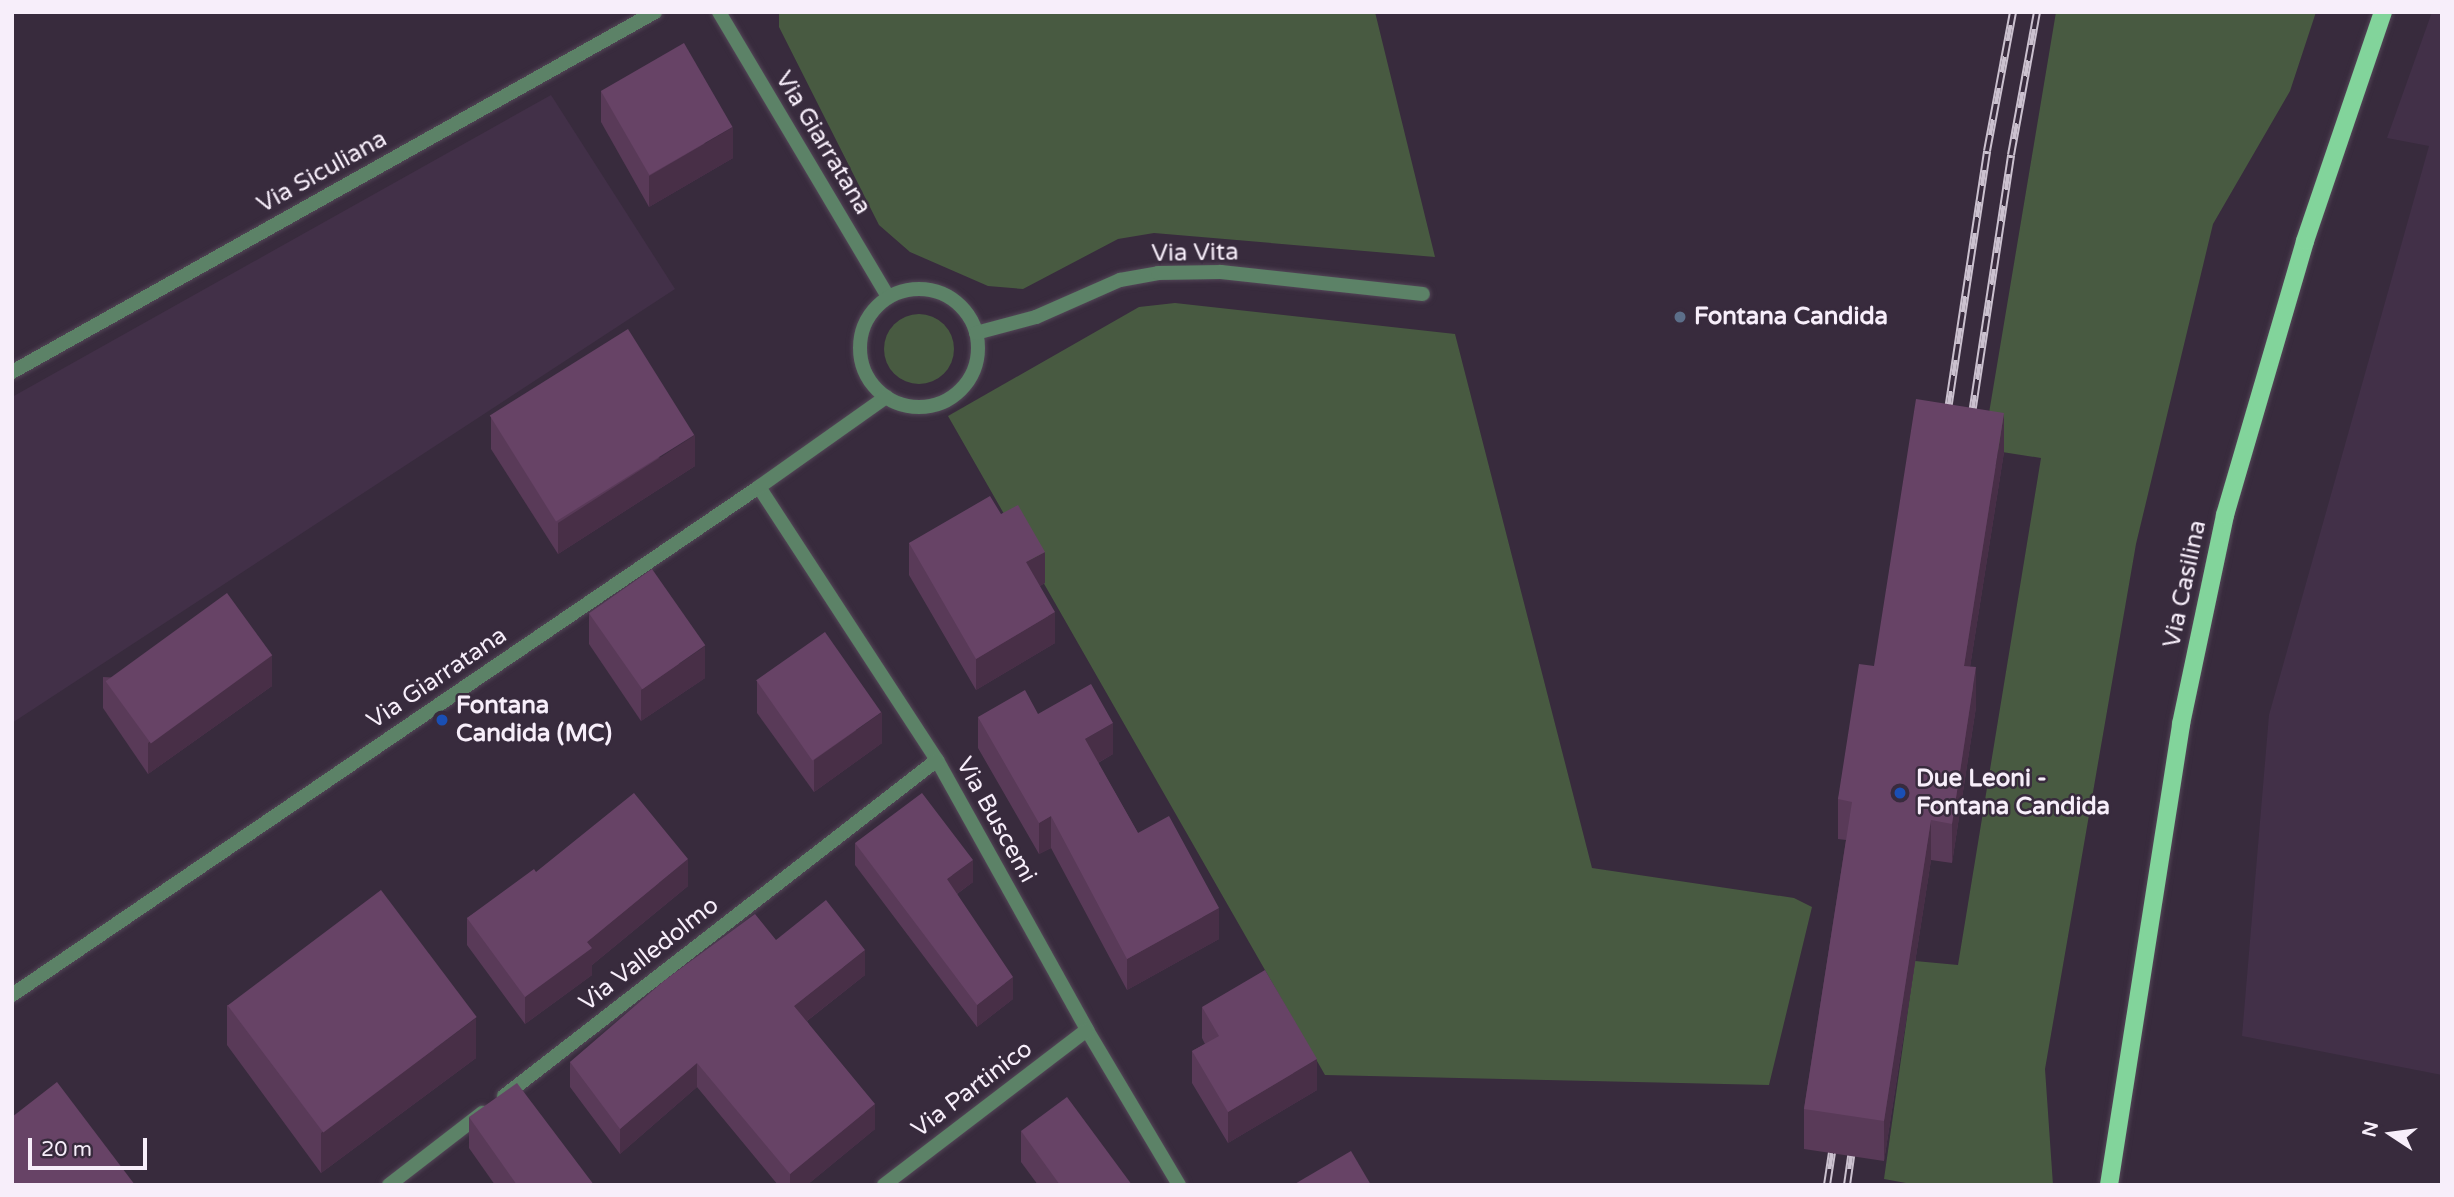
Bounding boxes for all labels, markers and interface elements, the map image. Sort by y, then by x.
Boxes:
street label: Via Giarratana [769,66,877,220]
street label: Via Siculiana [252,125,392,219]
street label: Via Vita [1151,238,1239,268]
place label: Fontana Candida [1694,303,1888,331]
marker: Fontana Candida [1672,309,1688,325]
street label: Via Casilina [2157,518,2213,650]
street label: Via Giarratana [362,621,512,735]
place label: Fontana Candida (MC) [456,692,612,748]
marker: Fontana Candida (MC) [434,712,450,728]
street label: Via Buscemi [950,752,1042,888]
place label: Due Leoni - Fontana Candida [1916,765,2110,821]
marker: Due Leoni - Fontana Candida [1890,783,1910,803]
street label: Via Valledolmo [574,891,724,1017]
street label: Via Partinico [906,1034,1038,1144]
north arrow [2356,1099,2426,1169]
text: N [2358,1119,2383,1139]
scale bar [32,1124,150,1168]
text: 20 m [41,1137,92,1162]

